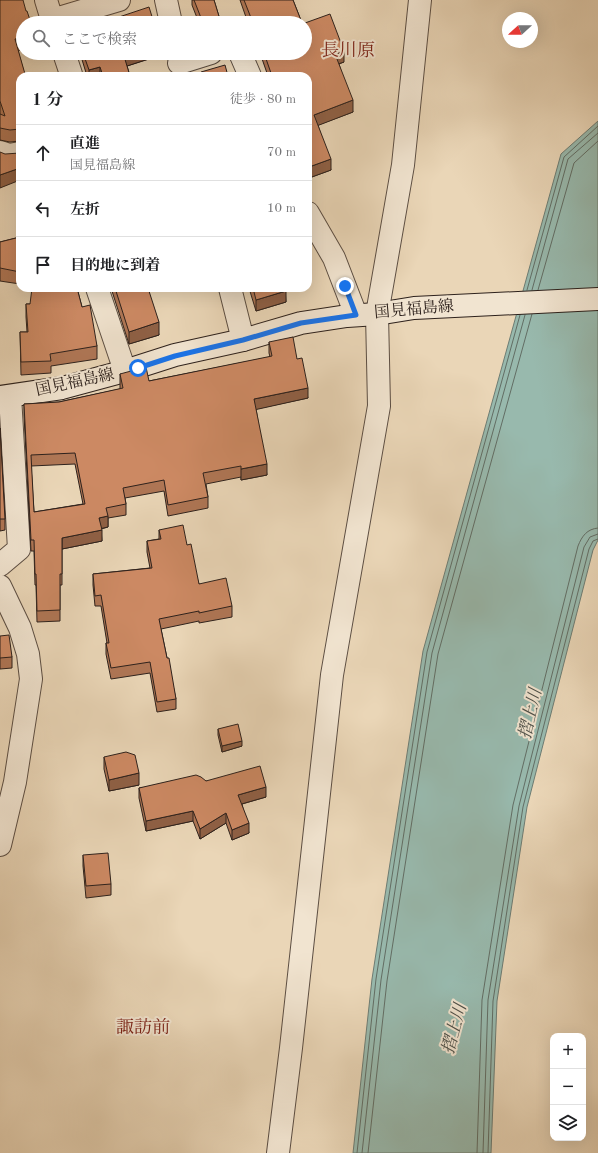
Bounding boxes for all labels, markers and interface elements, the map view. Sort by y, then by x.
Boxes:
north arrow [502,12,538,48]
search box [16,16,312,60]
icon: search [30,27,52,49]
text: ここで検索 [62,33,137,48]
district label: 長川原 [321,41,375,60]
text: 1 分 [32,92,64,109]
text: 徒歩 · 80 m [230,93,296,106]
text: 直進 [70,137,100,152]
icon: ahead [32,142,54,164]
text: 70 m [267,146,296,159]
text: 国見福島線 [70,159,135,172]
icon: left [32,198,54,220]
text: 10 m [267,202,296,215]
text: 左折 [70,203,100,218]
icon: arrive [32,254,54,276]
text: 目的地に到着 [70,259,160,274]
route end [336,277,354,295]
street label: 国見福島線 [373,297,455,321]
route start [129,359,147,377]
street label: 国見福島線 [34,365,116,399]
water label: 摺上川 [515,685,545,741]
water label: 摺上川 [438,1000,470,1056]
district label: 諏訪前 [116,1017,170,1037]
map controls [550,1033,586,1141]
button: + [550,1033,586,1069]
button: − [550,1069,586,1105]
button: layers [550,1105,586,1141]

